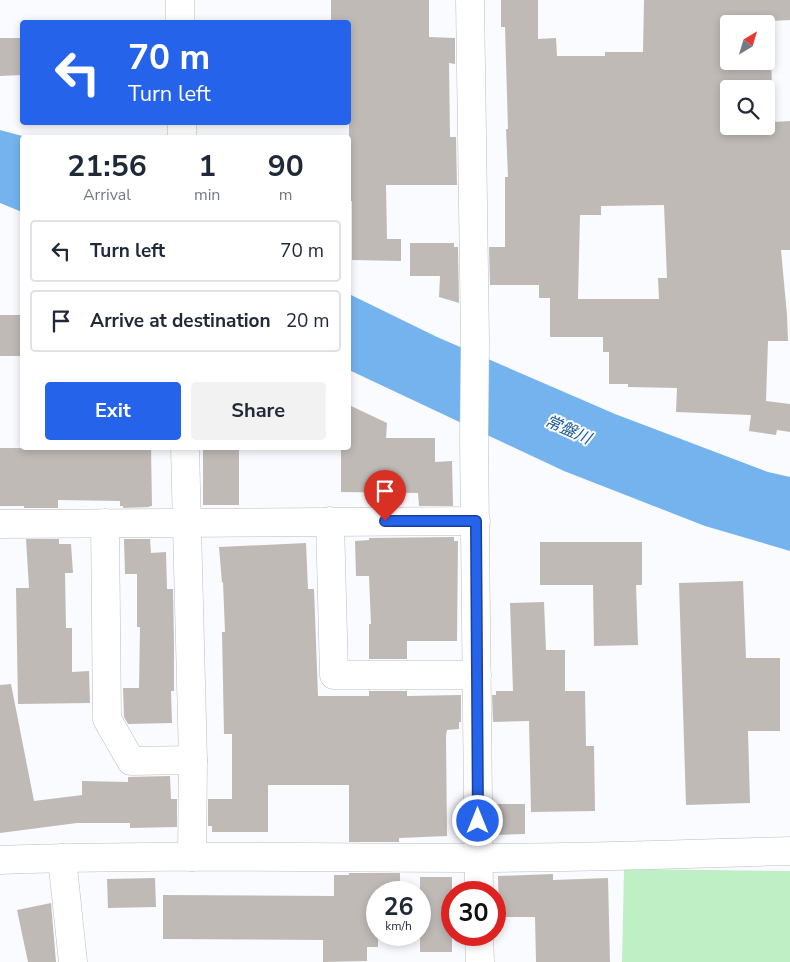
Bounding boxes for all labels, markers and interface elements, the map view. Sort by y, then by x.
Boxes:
north arrow [720,15,775,70]
map controls [720,15,775,135]
text: 70 m [128,34,210,81]
icon: left [45,40,110,105]
text: Turn left [128,79,211,109]
button: search [720,80,775,135]
text: 21:56 [67,146,147,187]
text: 1 [198,146,216,187]
text: 90 [268,146,304,187]
text: Arrival [83,184,131,206]
text: min [194,184,220,206]
text: m [279,184,293,206]
icon: left [47,237,75,265]
text: Turn left [90,238,165,264]
text: 70 m [280,238,324,264]
icon: arrive [47,307,75,335]
text: Arrive at destination [90,308,271,334]
text: 20 m [286,308,330,334]
button: Exit [45,382,181,440]
button: Share [191,382,326,440]
water label: 常盤川 [542,410,596,451]
pin [364,470,406,521]
icon: arrive [371,477,399,505]
position arrow [451,794,503,846]
speed limit sign: 30 [441,881,506,946]
text: 26 [383,890,414,924]
text: km/h [385,918,412,934]

